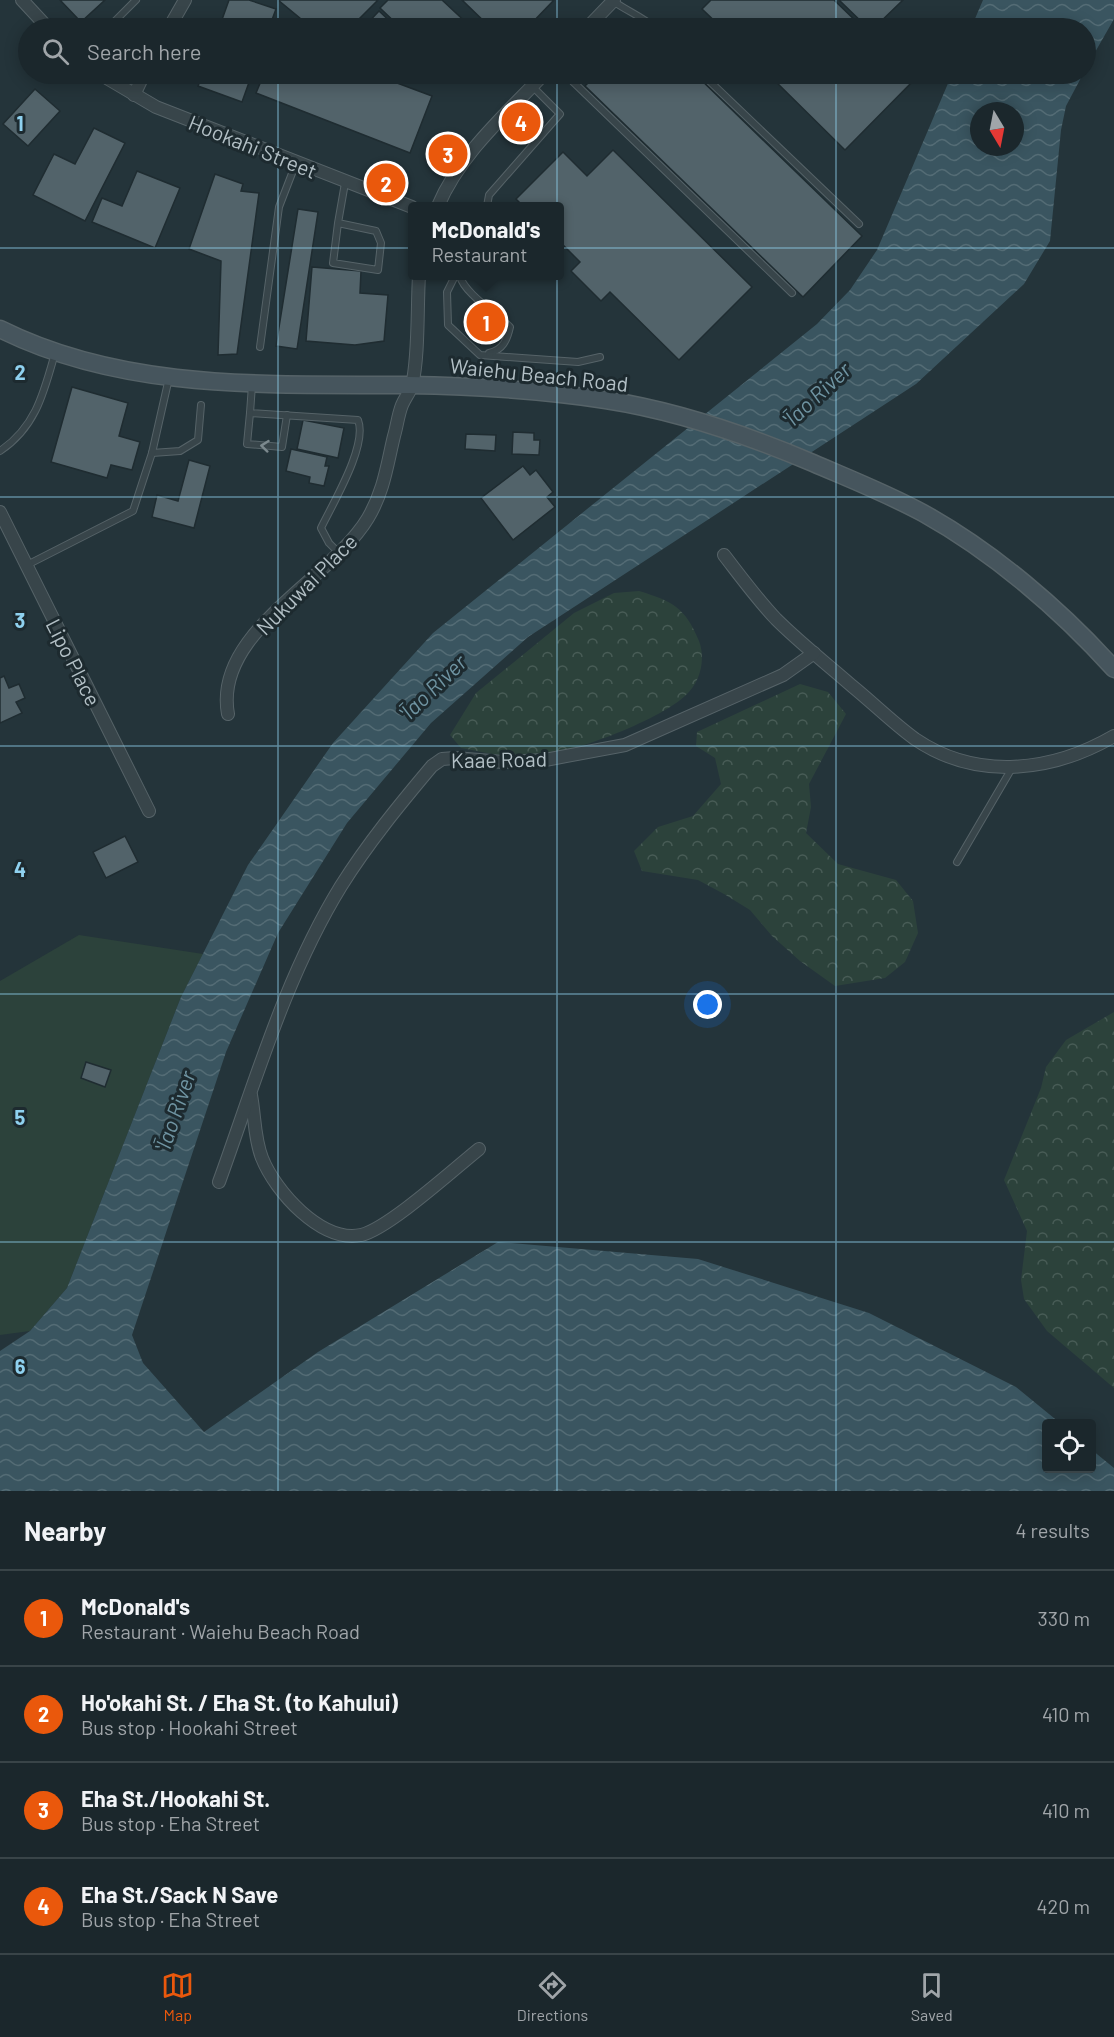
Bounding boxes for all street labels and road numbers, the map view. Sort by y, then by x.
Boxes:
street label: Hookahi Street [185,109,321,183]
street label: Waiehu Beach Road [449,352,629,396]
street label: Nukuwai Place [250,528,362,640]
street label: Lipo Place [41,614,107,710]
street label: Kaae Road [451,746,547,772]

